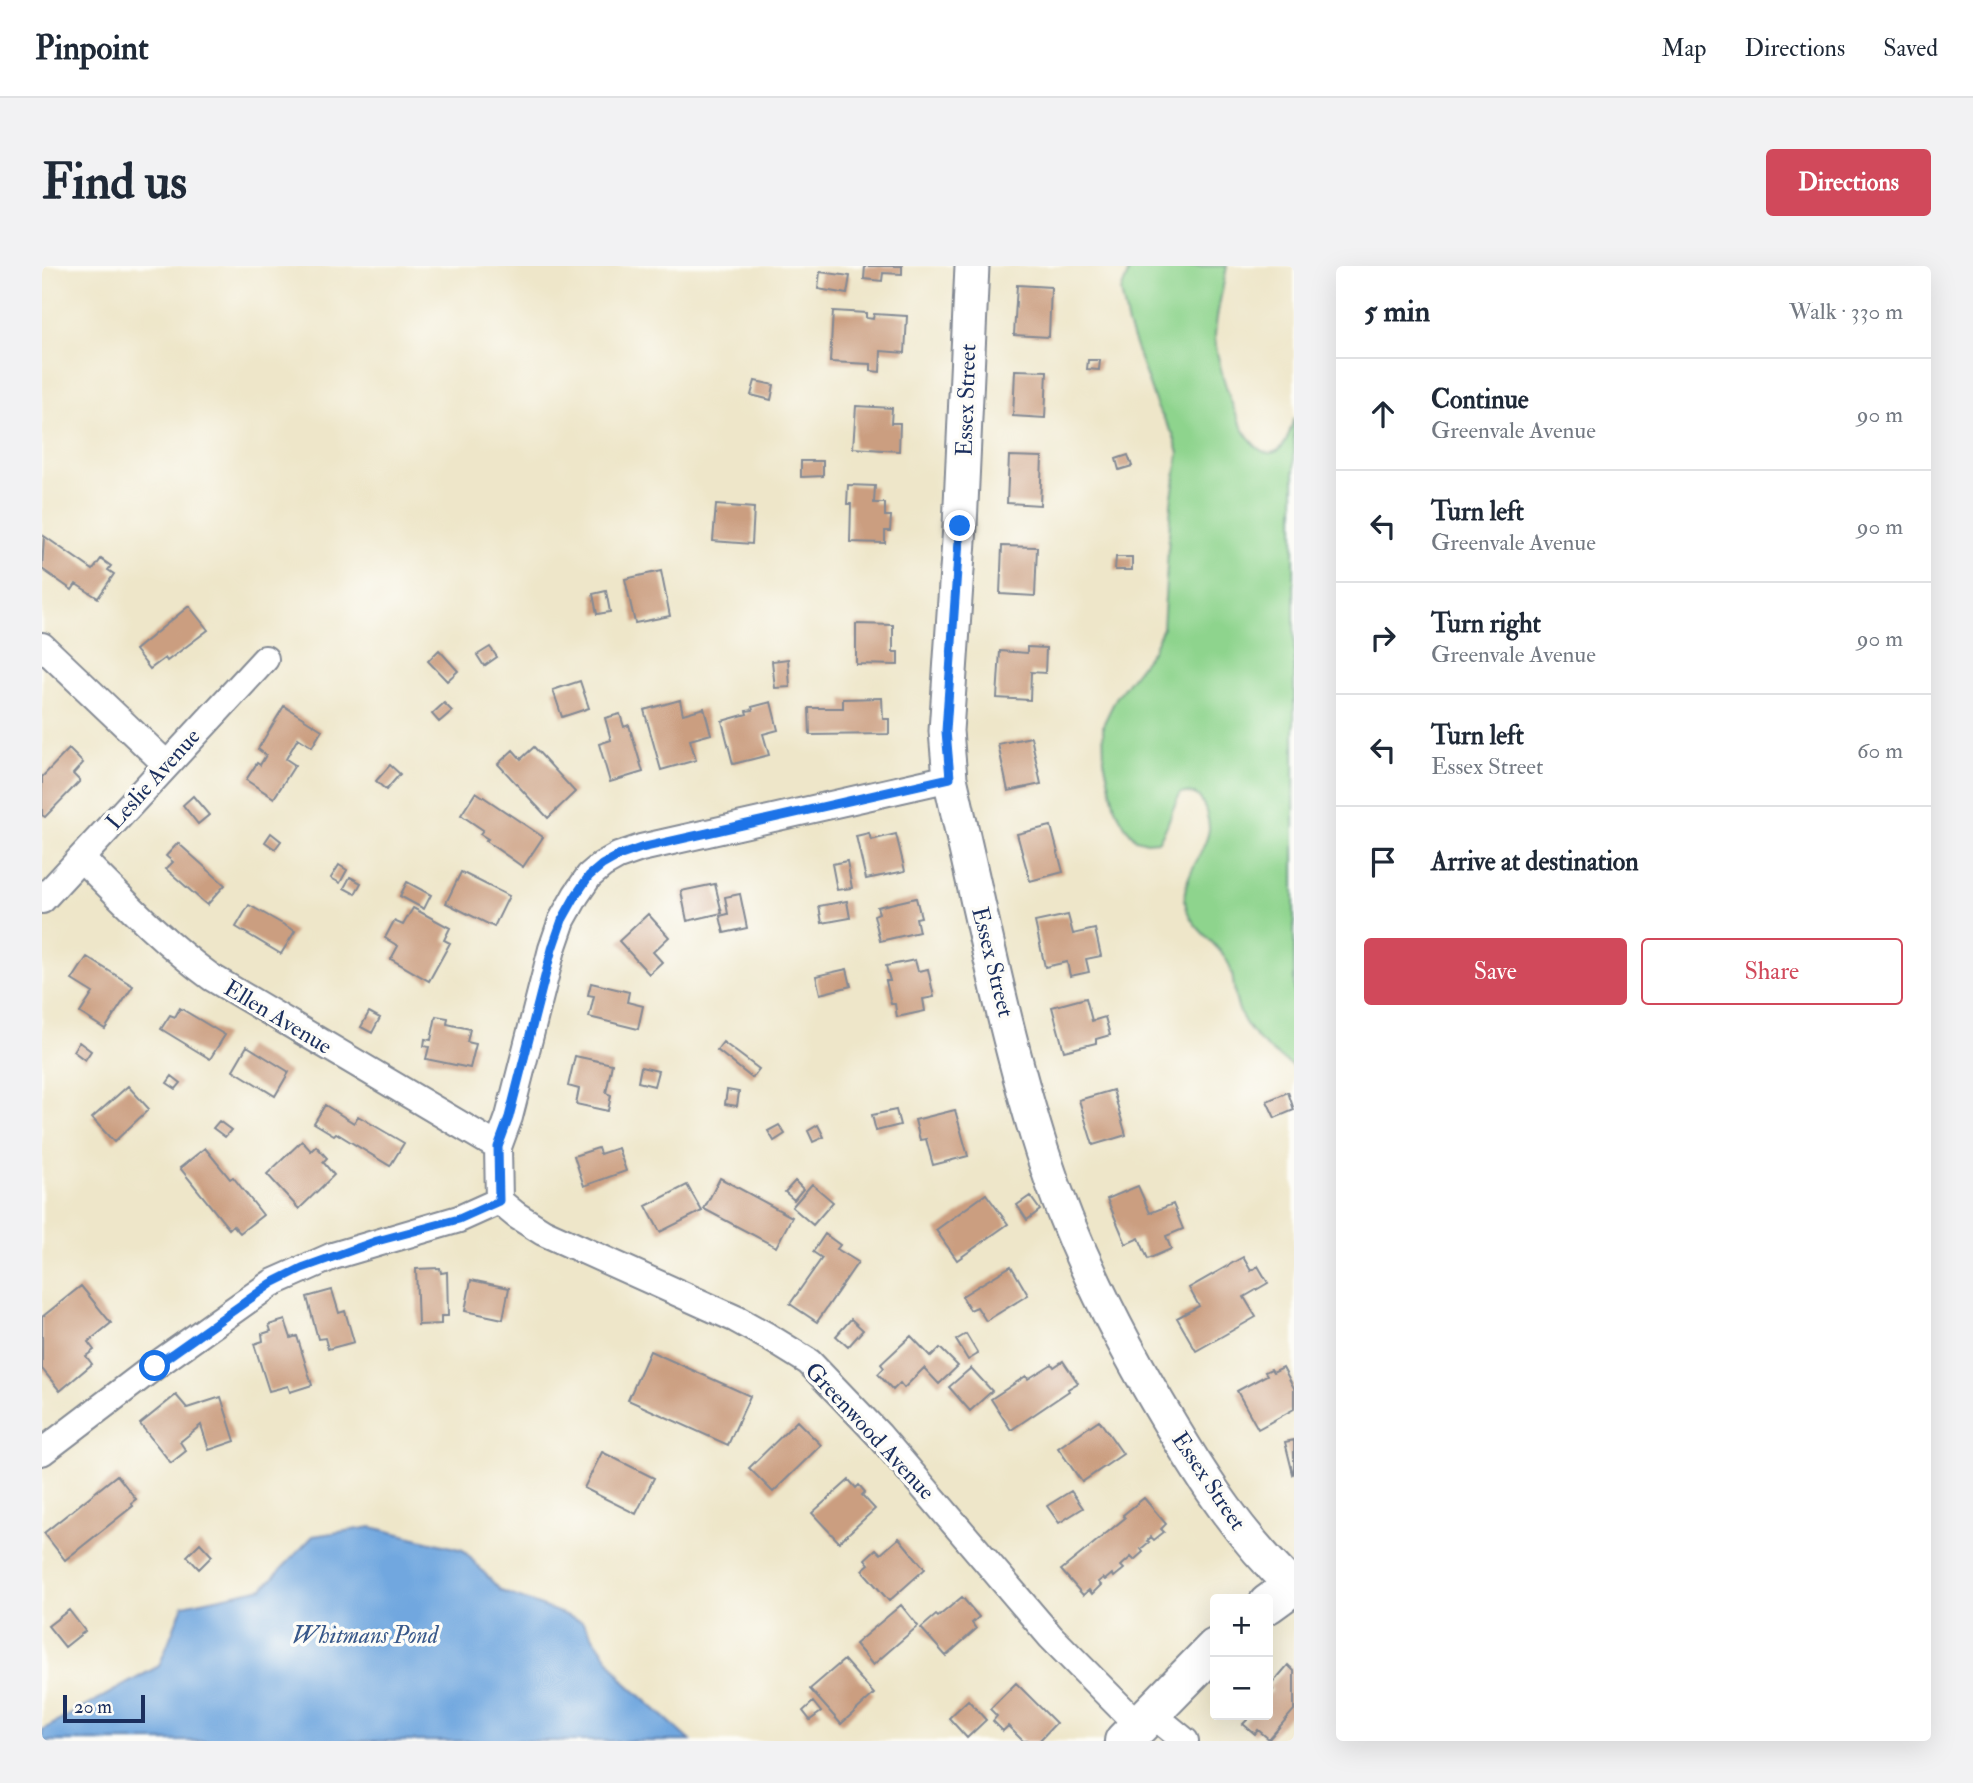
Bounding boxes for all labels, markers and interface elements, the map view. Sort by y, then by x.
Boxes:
text: Pinpoint [35,28,149,69]
text: Map [1661,33,1706,64]
text: Directions [1744,33,1845,64]
text: Saved [1883,33,1938,64]
button: Directions [1766,149,1931,216]
text: Find us [42,152,187,213]
text: 5 min [1364,293,1430,330]
text: Walk · 330 m [1789,297,1903,326]
street label: Essex Street [950,343,982,457]
text: Continue [1431,384,1529,416]
icon: ahead [1364,395,1402,433]
text: 90 m [1857,400,1903,429]
text: Greenvale Avenue [1431,416,1596,445]
text: Turn left [1431,496,1524,528]
icon: left [1364,507,1402,545]
route end [944,510,975,541]
text: 90 m [1857,512,1903,541]
text: Greenvale Avenue [1431,528,1596,557]
text: Turn right [1431,608,1541,640]
icon: right [1364,619,1402,657]
text: 90 m [1857,624,1903,653]
text: Greenvale Avenue [1431,640,1596,669]
text: Turn left [1431,720,1524,752]
street label: Leslie Avenue [100,722,207,836]
icon: left [1364,731,1402,769]
text: 60 m [1857,736,1903,765]
text: Essex Street [1431,752,1543,781]
icon: arrive [1364,843,1402,881]
text: Arrive at destination [1431,846,1639,878]
street label: Essex Street [965,904,1021,1020]
button: Save [1364,938,1627,1005]
button: Share [1641,938,1903,1005]
street label: Ellen Avenue [219,973,338,1061]
route start [139,1350,170,1381]
street label: Greenwood Avenue [799,1356,941,1506]
street label: Essex Street [1166,1426,1252,1536]
map controls [1210,1594,1273,1720]
button: + [1210,1594,1273,1657]
water label: Whitmans Pond [292,1620,440,1651]
button: − [1210,1657,1273,1720]
scale bar [63,1692,145,1724]
text: 20 m [74,1695,112,1719]

